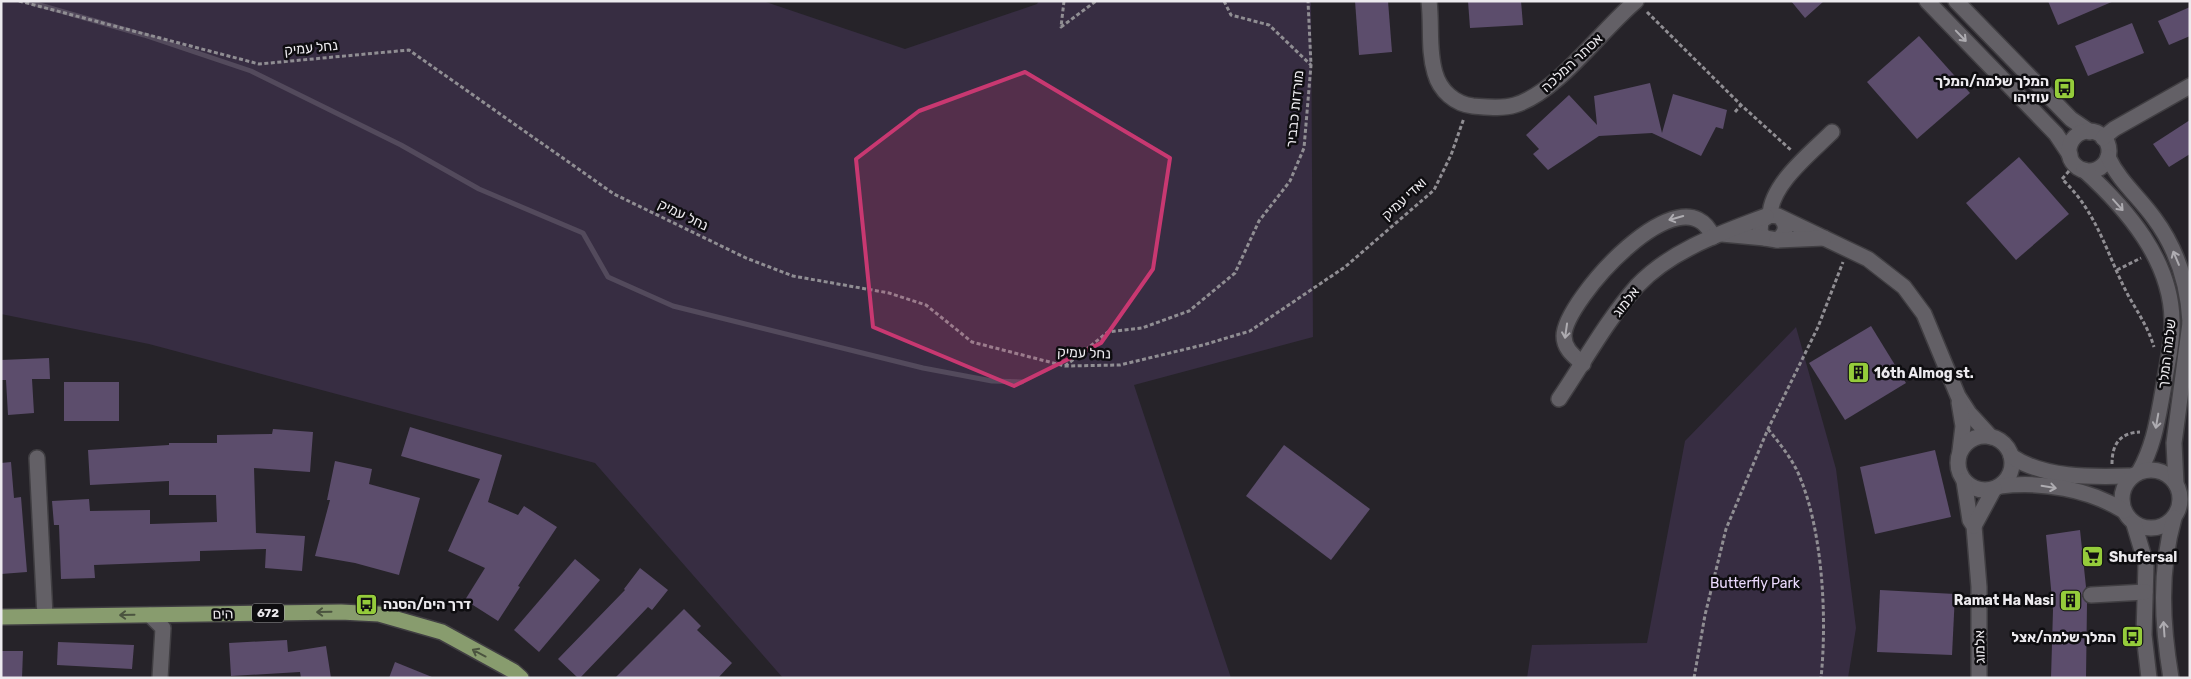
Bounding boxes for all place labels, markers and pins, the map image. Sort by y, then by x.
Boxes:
place label: המלך שלמה/המלך עוזיהו [1935,73,2049,106]
bus stop icon: המלך שלמה/המלך עוזיהו [2053,77,2077,101]
building icon: 16th Almog st. [1846,361,1870,385]
place label: 16th Almog st. [1874,365,1974,382]
supermarket icon: Shufersal [2081,545,2105,569]
place label: Shufersal [2109,549,2177,566]
building icon: Ramat Ha Nasi [2058,588,2082,612]
bus stop icon: דרך הים/הסנה [355,592,379,616]
place label: Ramat Ha Nasi [1954,592,2054,609]
place label: דרך הים/הסנה [383,596,471,613]
bus stop icon: המלך שלמה/אצל [2120,625,2144,649]
place label: המלך שלמה/אצל [2011,629,2116,646]

